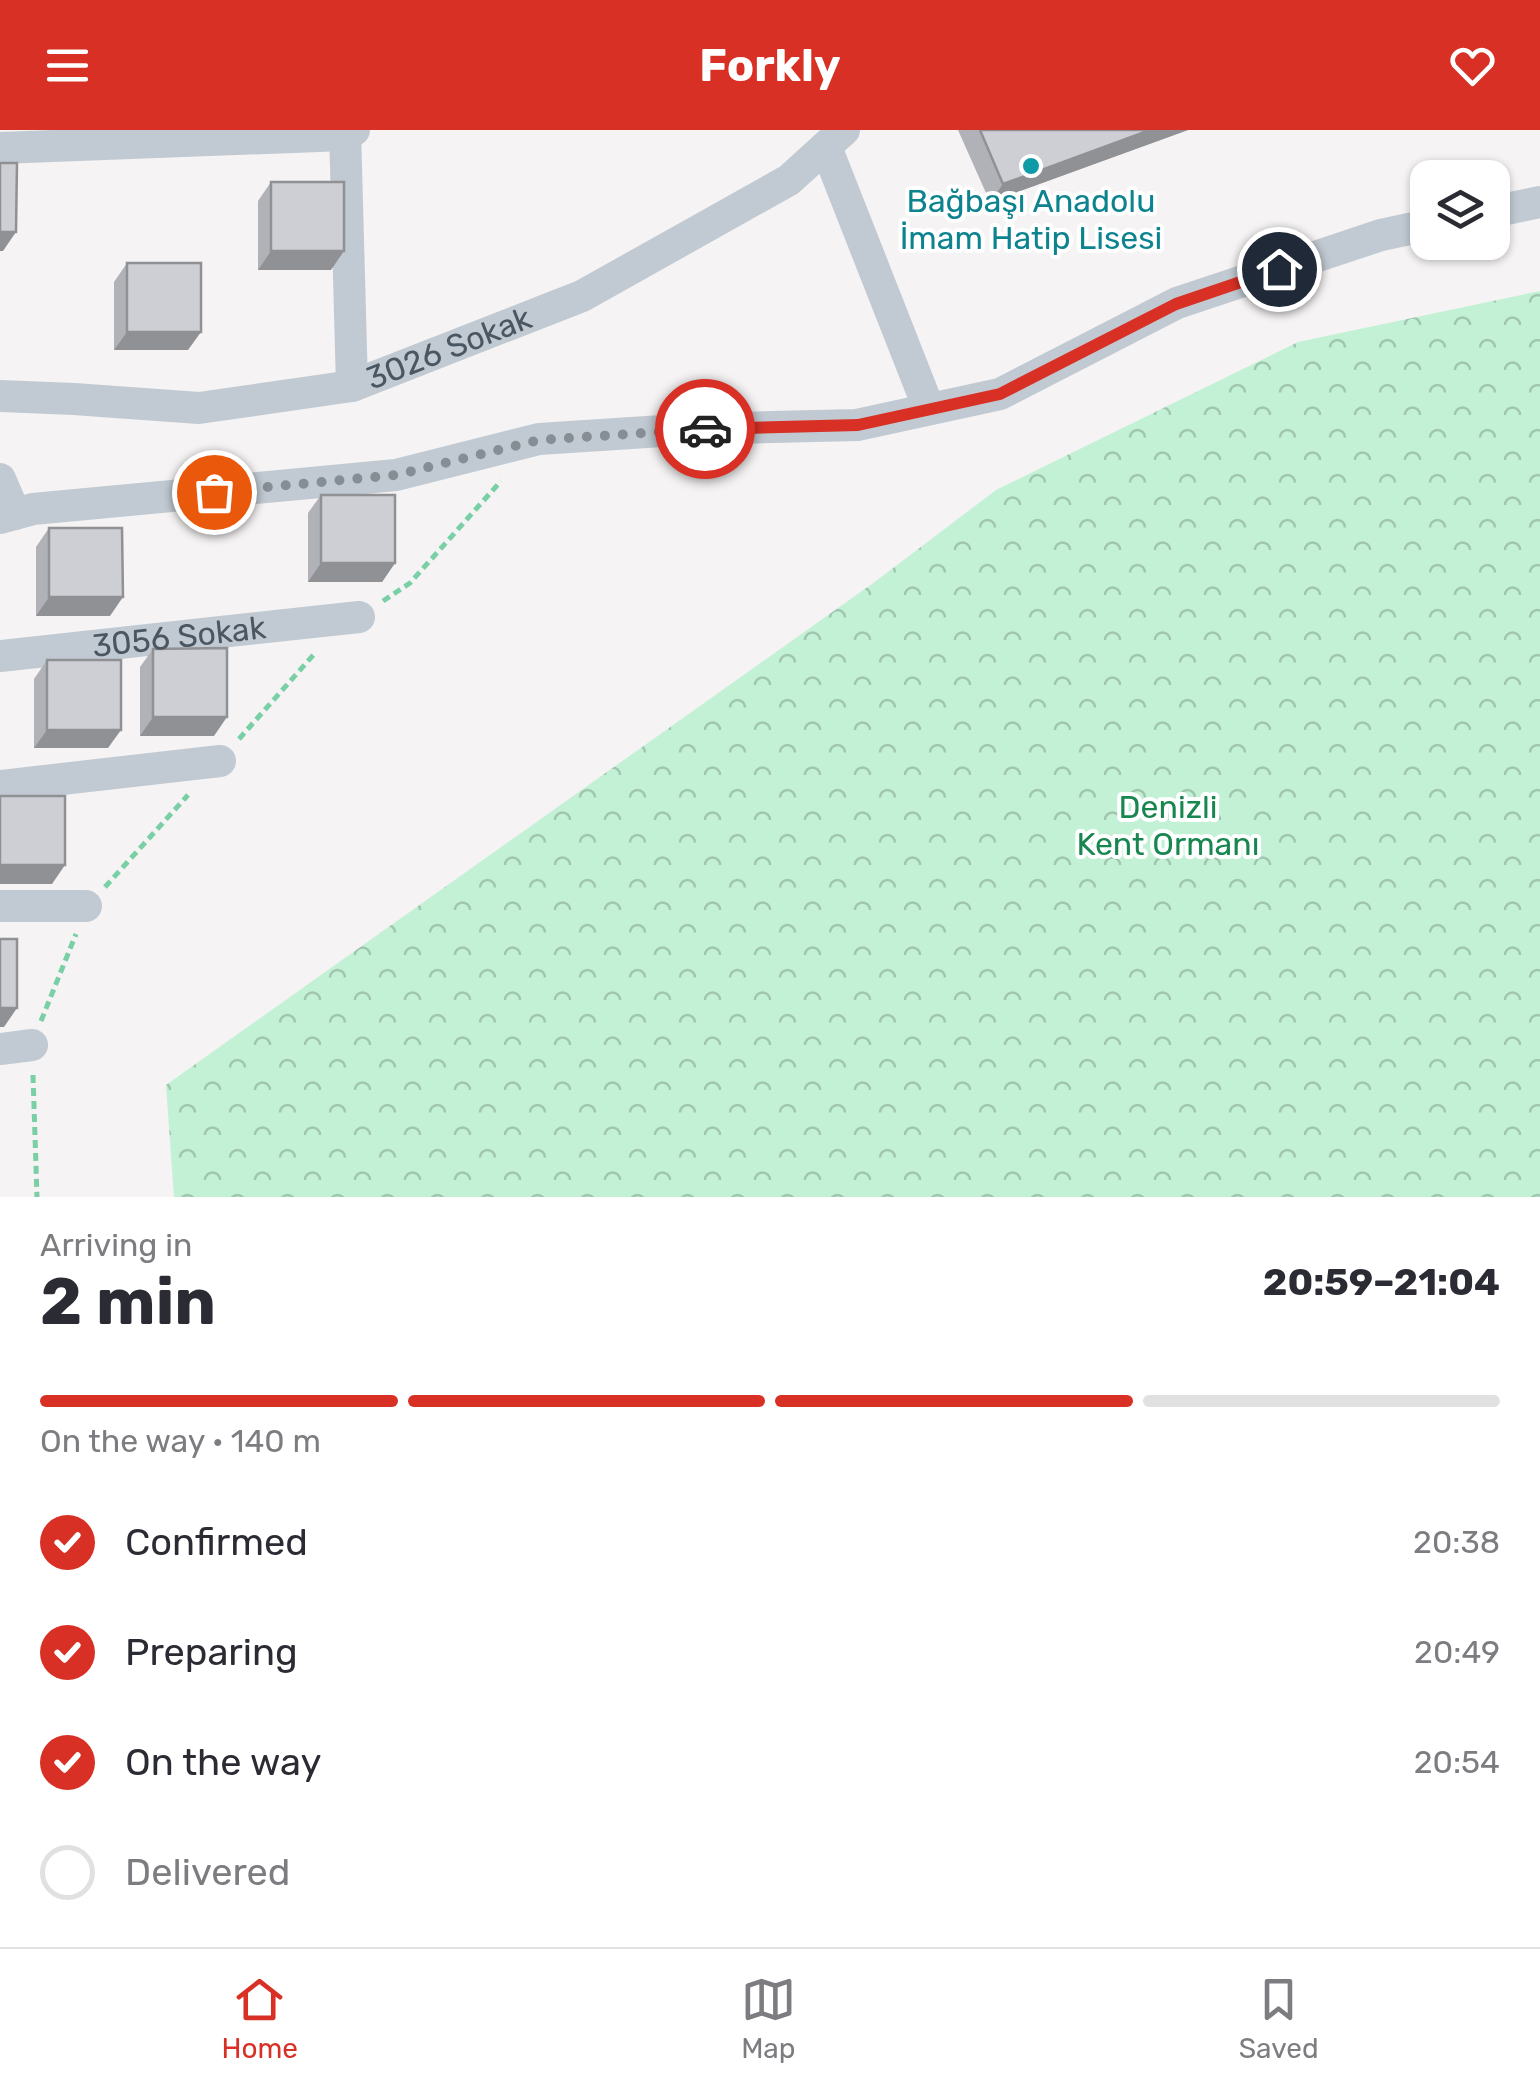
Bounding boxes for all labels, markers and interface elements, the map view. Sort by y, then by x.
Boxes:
icon: menu [40,38,95,93]
icon: heart [1445,38,1500,93]
text: Forkly [699,39,841,92]
marker: Bağbaşı Anadolu İmam Hatip Lisesi [1020,155,1042,177]
map controls [1410,160,1510,260]
button: layers [1410,160,1510,260]
place label: Bağbaşı Anadolu İmam Hatip Lisesi [900,182,1162,257]
pin [1237,227,1322,312]
icon: home [1252,242,1307,297]
street label: 3026 Sokak [361,298,537,398]
courier [655,379,755,479]
icon: car [678,402,733,457]
pin [172,450,257,535]
icon: bag [187,465,242,520]
street label: 3056 Sokak [90,608,268,665]
park label: Denizli Kent Ormanı [1077,788,1259,863]
text: Arriving in [40,1226,192,1264]
text: 20:59–21:04 [1263,1259,1500,1305]
text: 2 min [40,1263,216,1340]
text: On the way · 140 m [40,1422,321,1460]
icon: check [40,1515,95,1570]
text: Confirmed [125,1519,308,1565]
text: 20:38 [1413,1523,1500,1561]
icon: check [40,1625,95,1680]
text: Preparing [125,1629,298,1675]
text: 20:49 [1414,1633,1500,1671]
icon: check [40,1735,95,1790]
text: On the way [125,1739,321,1785]
text: 20:54 [1414,1743,1500,1781]
text: Delivered [125,1849,290,1895]
tab: Home [221,1972,298,2065]
tab: Map [741,1972,796,2065]
tab: Saved [1239,1972,1319,2065]

